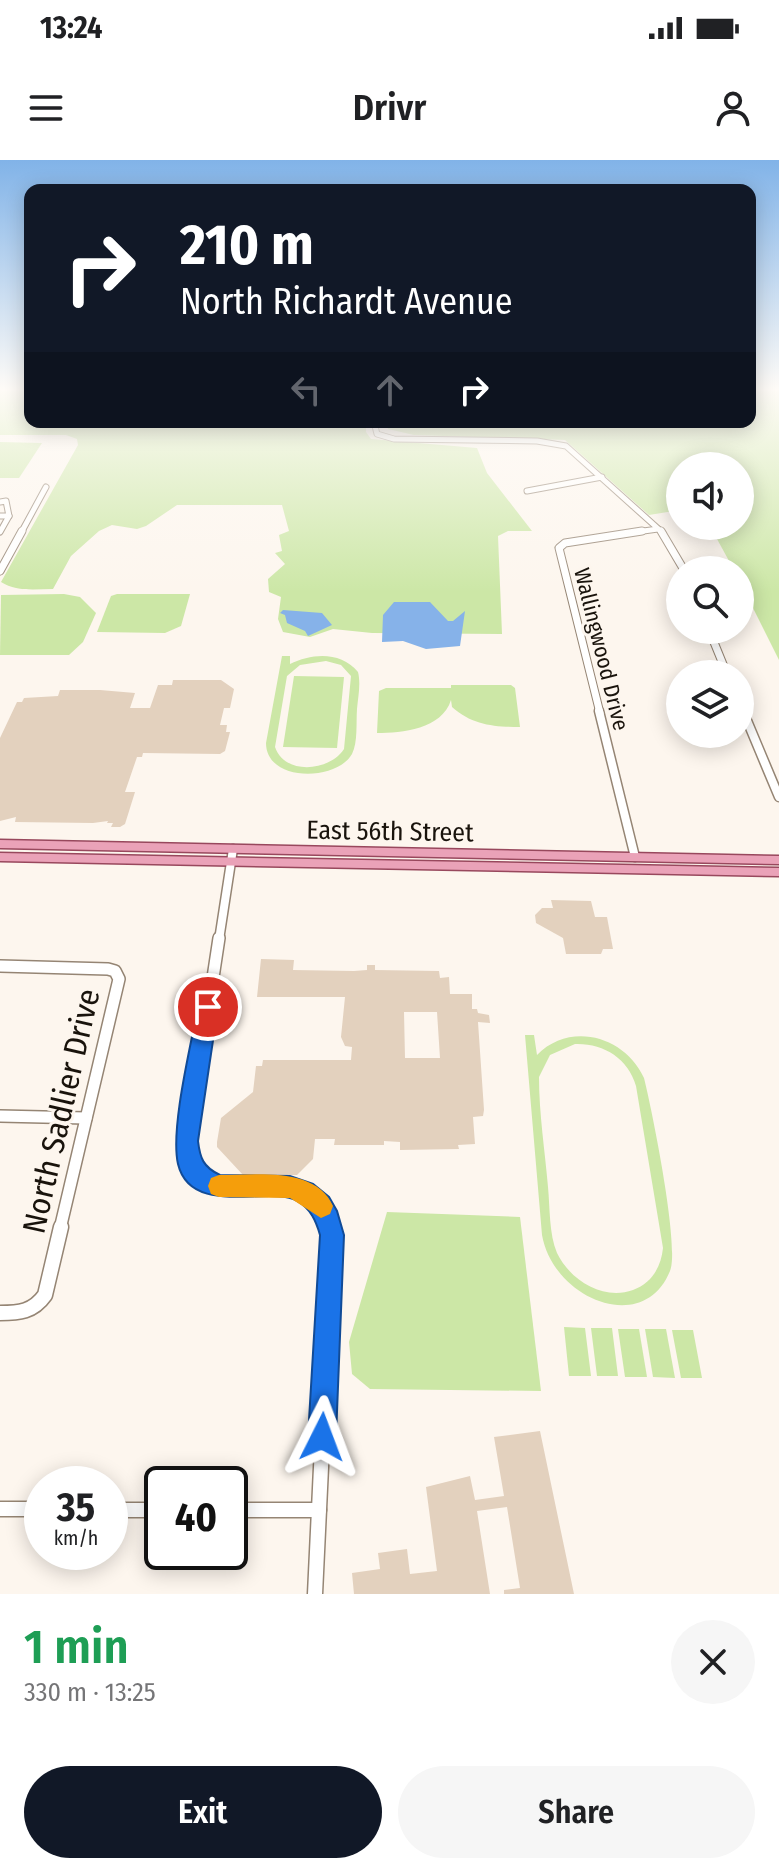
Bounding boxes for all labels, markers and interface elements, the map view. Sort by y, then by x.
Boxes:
text: 13:24 [40,10,102,46]
icon: menu [24,86,68,130]
text: Drivr [353,86,426,130]
icon: person [711,86,755,130]
text: 210 m [180,212,314,279]
icon: right [48,216,152,320]
text: North Richardt Avenue [180,280,513,324]
icon: left [284,368,328,412]
icon: ahead [368,368,412,412]
icon: right [452,368,496,412]
map controls [666,452,754,748]
button: sound [666,452,754,540]
button: search [666,556,754,644]
street label: Wallingwood Drive [568,565,635,733]
button: layers [666,660,754,748]
street label: East 56th Street [306,815,474,848]
pin [174,973,242,1041]
street label: North Sadlier Drive [14,985,108,1237]
icon: arrive [186,985,230,1029]
position arrow [280,1395,364,1479]
speed limit sign: 40 [144,1466,248,1570]
text: 35 [57,1484,95,1532]
text: km/h [54,1526,98,1550]
text: 1 min [24,1618,129,1676]
button: close [671,1620,755,1704]
text: 330 m · 13:25 [24,1677,156,1708]
button: Exit [24,1766,382,1858]
button: Share [398,1766,755,1858]

